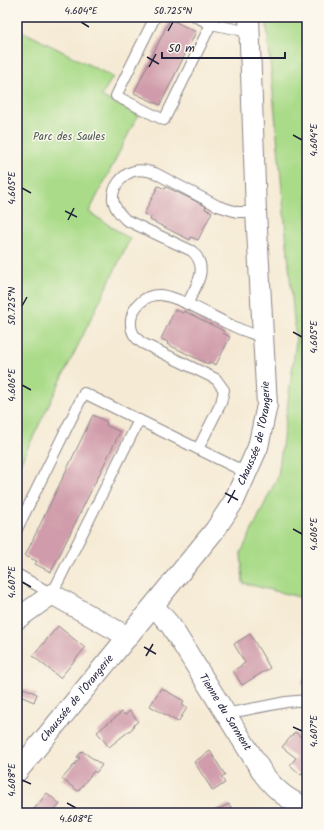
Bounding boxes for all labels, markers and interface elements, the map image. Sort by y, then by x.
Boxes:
text: 4.604°E [64,3,99,19]
text: 50.725°N [154,3,193,19]
scale bar [162,34,285,60]
text: 50 m [168,39,195,58]
text: 4.604°E [306,122,322,157]
park label: Parc des Saules [33,128,105,146]
text: 4.605°E [4,170,20,205]
text: 50.725°N [4,286,20,325]
text: 4.605°E [306,319,322,354]
text: 4.606°E [4,367,20,402]
street label: Chaussée de l'Orangerie [233,381,276,489]
text: 4.606°E [306,516,322,551]
text: 4.607°E [4,565,20,598]
street label: Chaussée de l'Orangerie [36,651,119,746]
street label: Tienne du Sarment [194,670,256,755]
text: 4.607°E [306,714,322,747]
text: 4.608°E [4,762,20,797]
text: 4.608°E [59,811,94,827]

